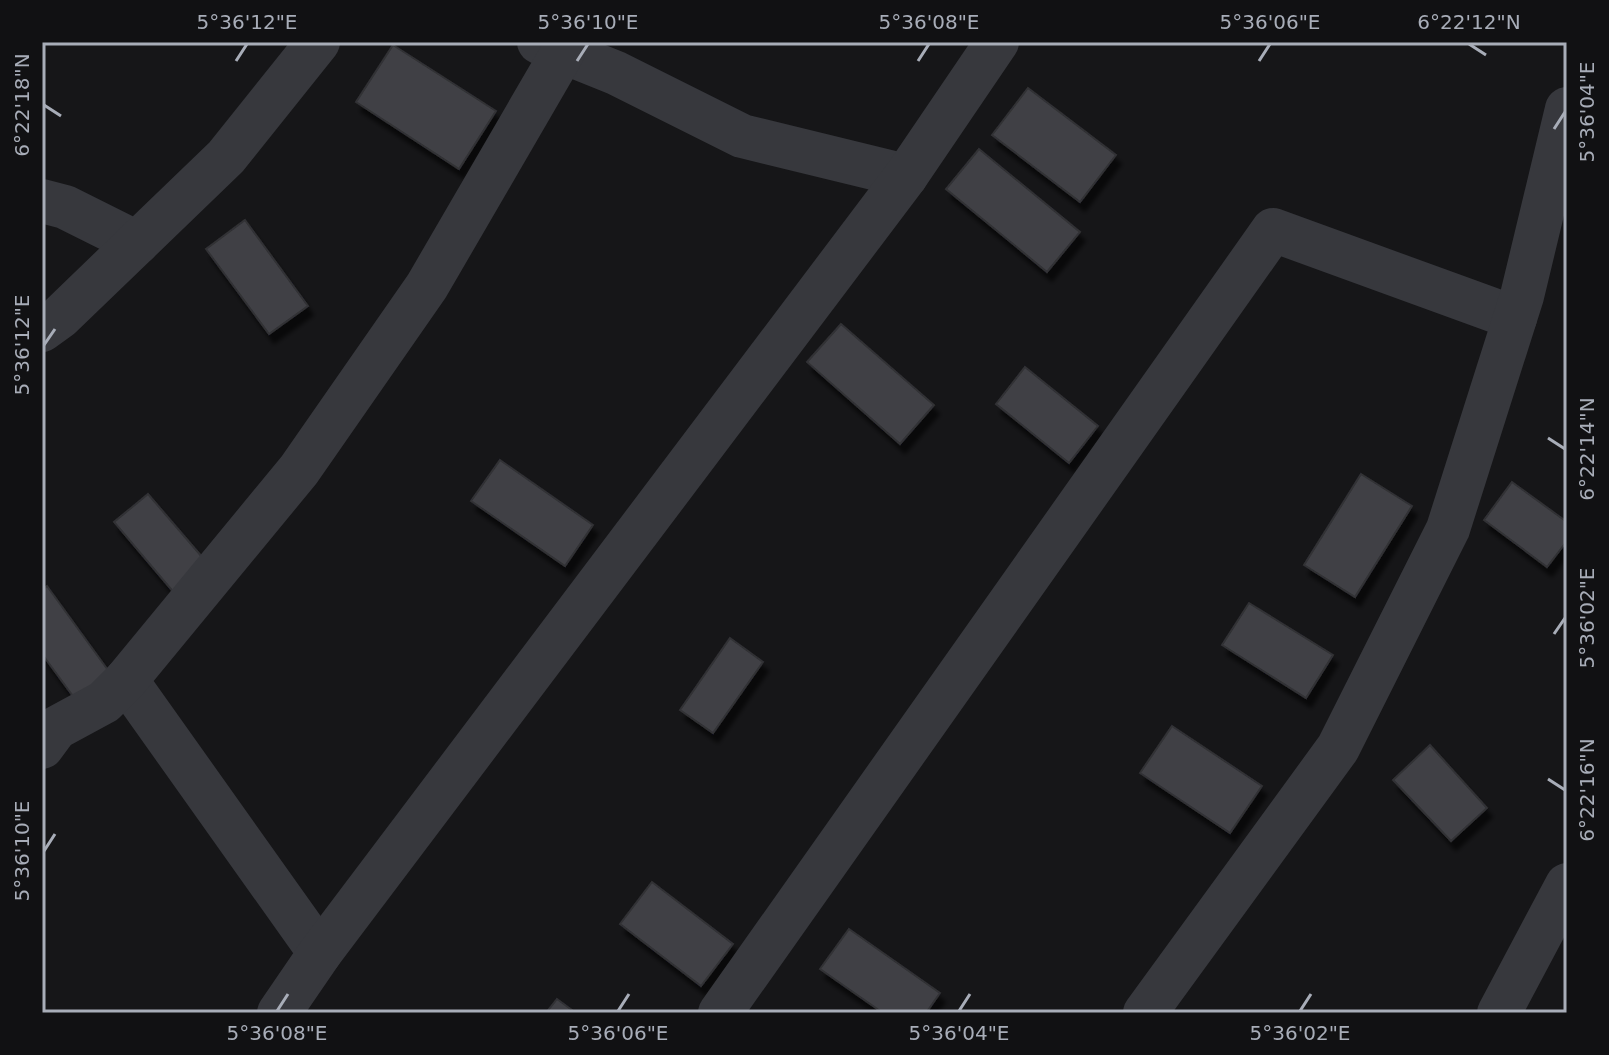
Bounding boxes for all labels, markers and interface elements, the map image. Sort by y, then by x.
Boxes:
text: 5°36'12"E [197,10,297,34]
text: 5°36'10"E [538,10,638,34]
text: 5°36'08"E [879,10,979,34]
text: 5°36'06"E [1220,10,1320,34]
text: 6°22'12"N [1417,10,1521,34]
text: 6°22'18"N [10,53,34,157]
text: 5°36'04"E [1575,62,1599,162]
text: 5°36'12"E [10,295,34,395]
text: 6°22'14"N [1575,397,1599,501]
text: 5°36'02"E [1575,568,1599,668]
text: 6°22'16"N [1575,738,1599,842]
text: 5°36'10"E [10,801,34,901]
text: 5°36'08"E [227,1021,327,1045]
text: 5°36'06"E [568,1021,668,1045]
text: 5°36'04"E [909,1021,1009,1045]
text: 5°36'02"E [1250,1021,1350,1045]

